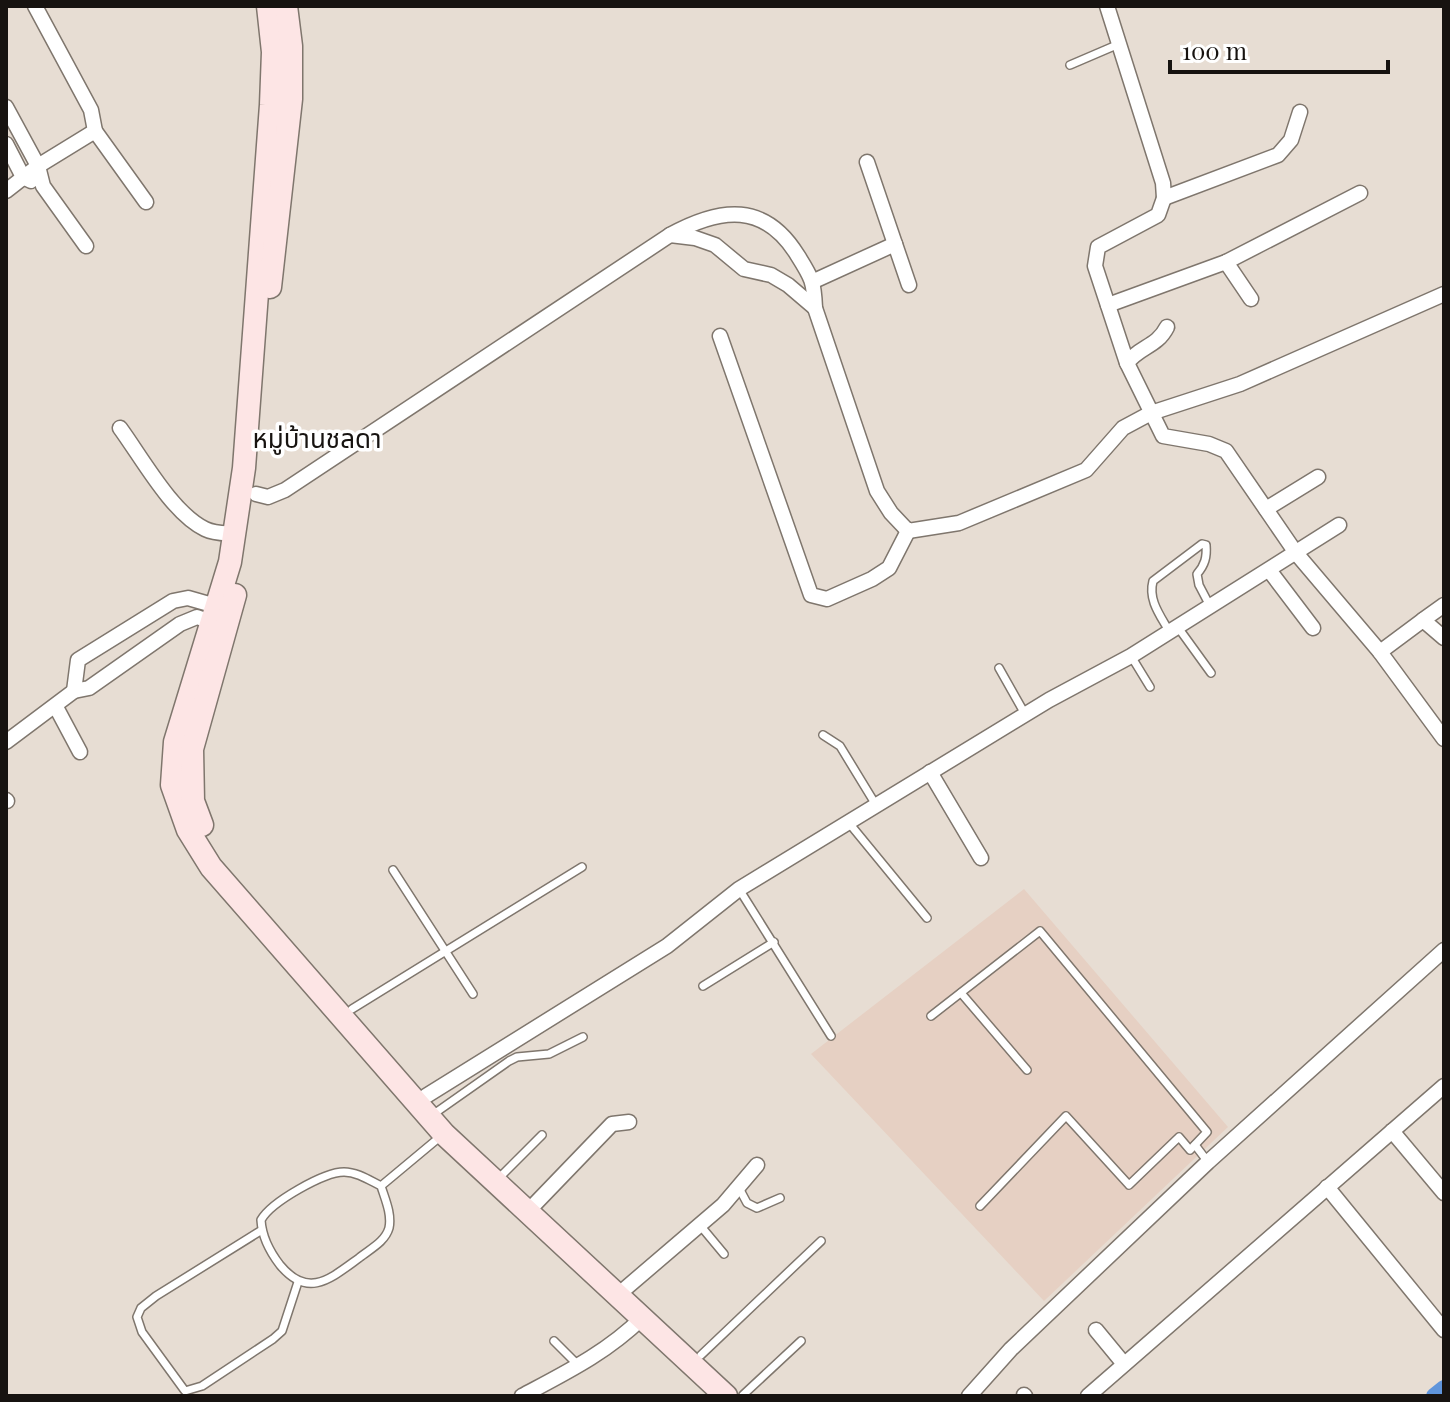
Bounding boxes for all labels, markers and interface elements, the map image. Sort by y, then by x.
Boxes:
scale bar [1170,24,1388,74]
text: 100 m [1182,34,1247,66]
district label: หมู่บ้านชลดา [252,420,382,455]

